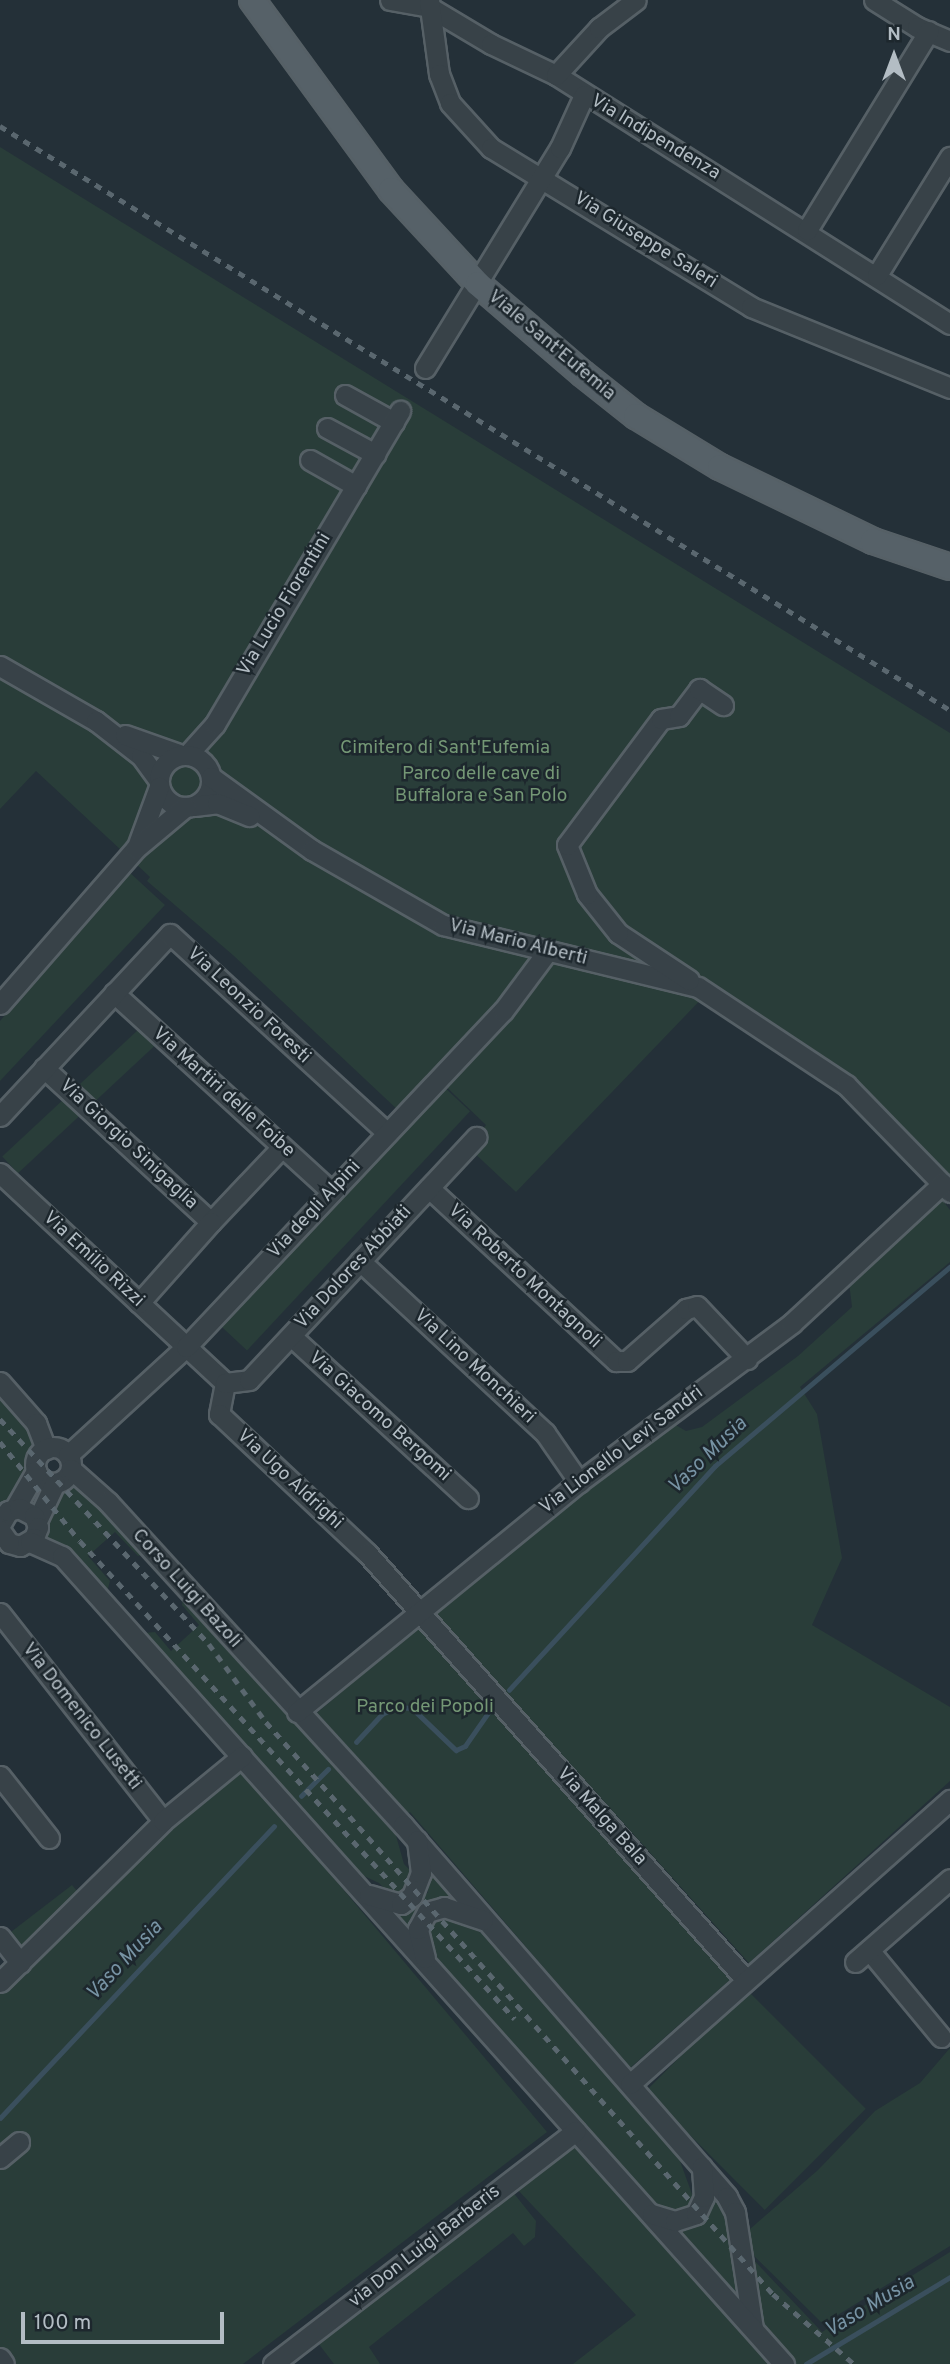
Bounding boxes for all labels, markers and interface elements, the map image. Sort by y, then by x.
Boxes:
north arrow [859,21,929,91]
text: N [887,23,901,47]
street label: Via Indipendenza [586,90,724,186]
street label: Via Giuseppe Saleri [569,188,721,294]
street label: Viale Sant'Eufemia [483,286,619,406]
street label: Via Lucio Fiorentini [233,529,337,681]
park label: Cimitero di Sant'Eufemia [340,738,550,760]
park label: Parco delle cave di Buffalora e San Polo [395,764,567,808]
street label: Via Mario Alberti [446,915,590,971]
street label: Via Leonzio Foresti [182,943,314,1069]
street label: Via Martiri delle Foibe [147,1023,299,1163]
street label: Via Giorgio Sinigaglia [54,1075,202,1215]
street label: Via degli Alpini [263,1156,367,1264]
street label: Via Roberto Montagnoli [443,1200,605,1354]
street label: Via Dolores Abbiati [291,1201,417,1335]
street label: Via Emilio Rizzi [38,1207,148,1313]
street label: Via Lino Monchieri [409,1305,539,1429]
street label: Via Giacomo Bergomi [303,1347,455,1487]
street label: Via Lionello Levi Sandri [536,1382,708,1520]
water label: Vaso Musia [663,1412,753,1500]
street label: Via Ugo Aldrighi [231,1425,347,1535]
street label: Corso Luigi Bazoli [127,1525,245,1653]
street label: Via Domenico Lusetti [16,1639,146,1795]
park label: Parco dei Popoli [356,1697,494,1719]
street label: Via Malga Bala [551,1763,651,1871]
water label: Vaso Musia [81,1916,169,2006]
street label: via Don Luigi Barberis [345,2181,505,2313]
water label: Vaso Musia [820,2270,920,2344]
scale bar [24,2298,228,2342]
text: 100 m [34,2310,91,2337]

